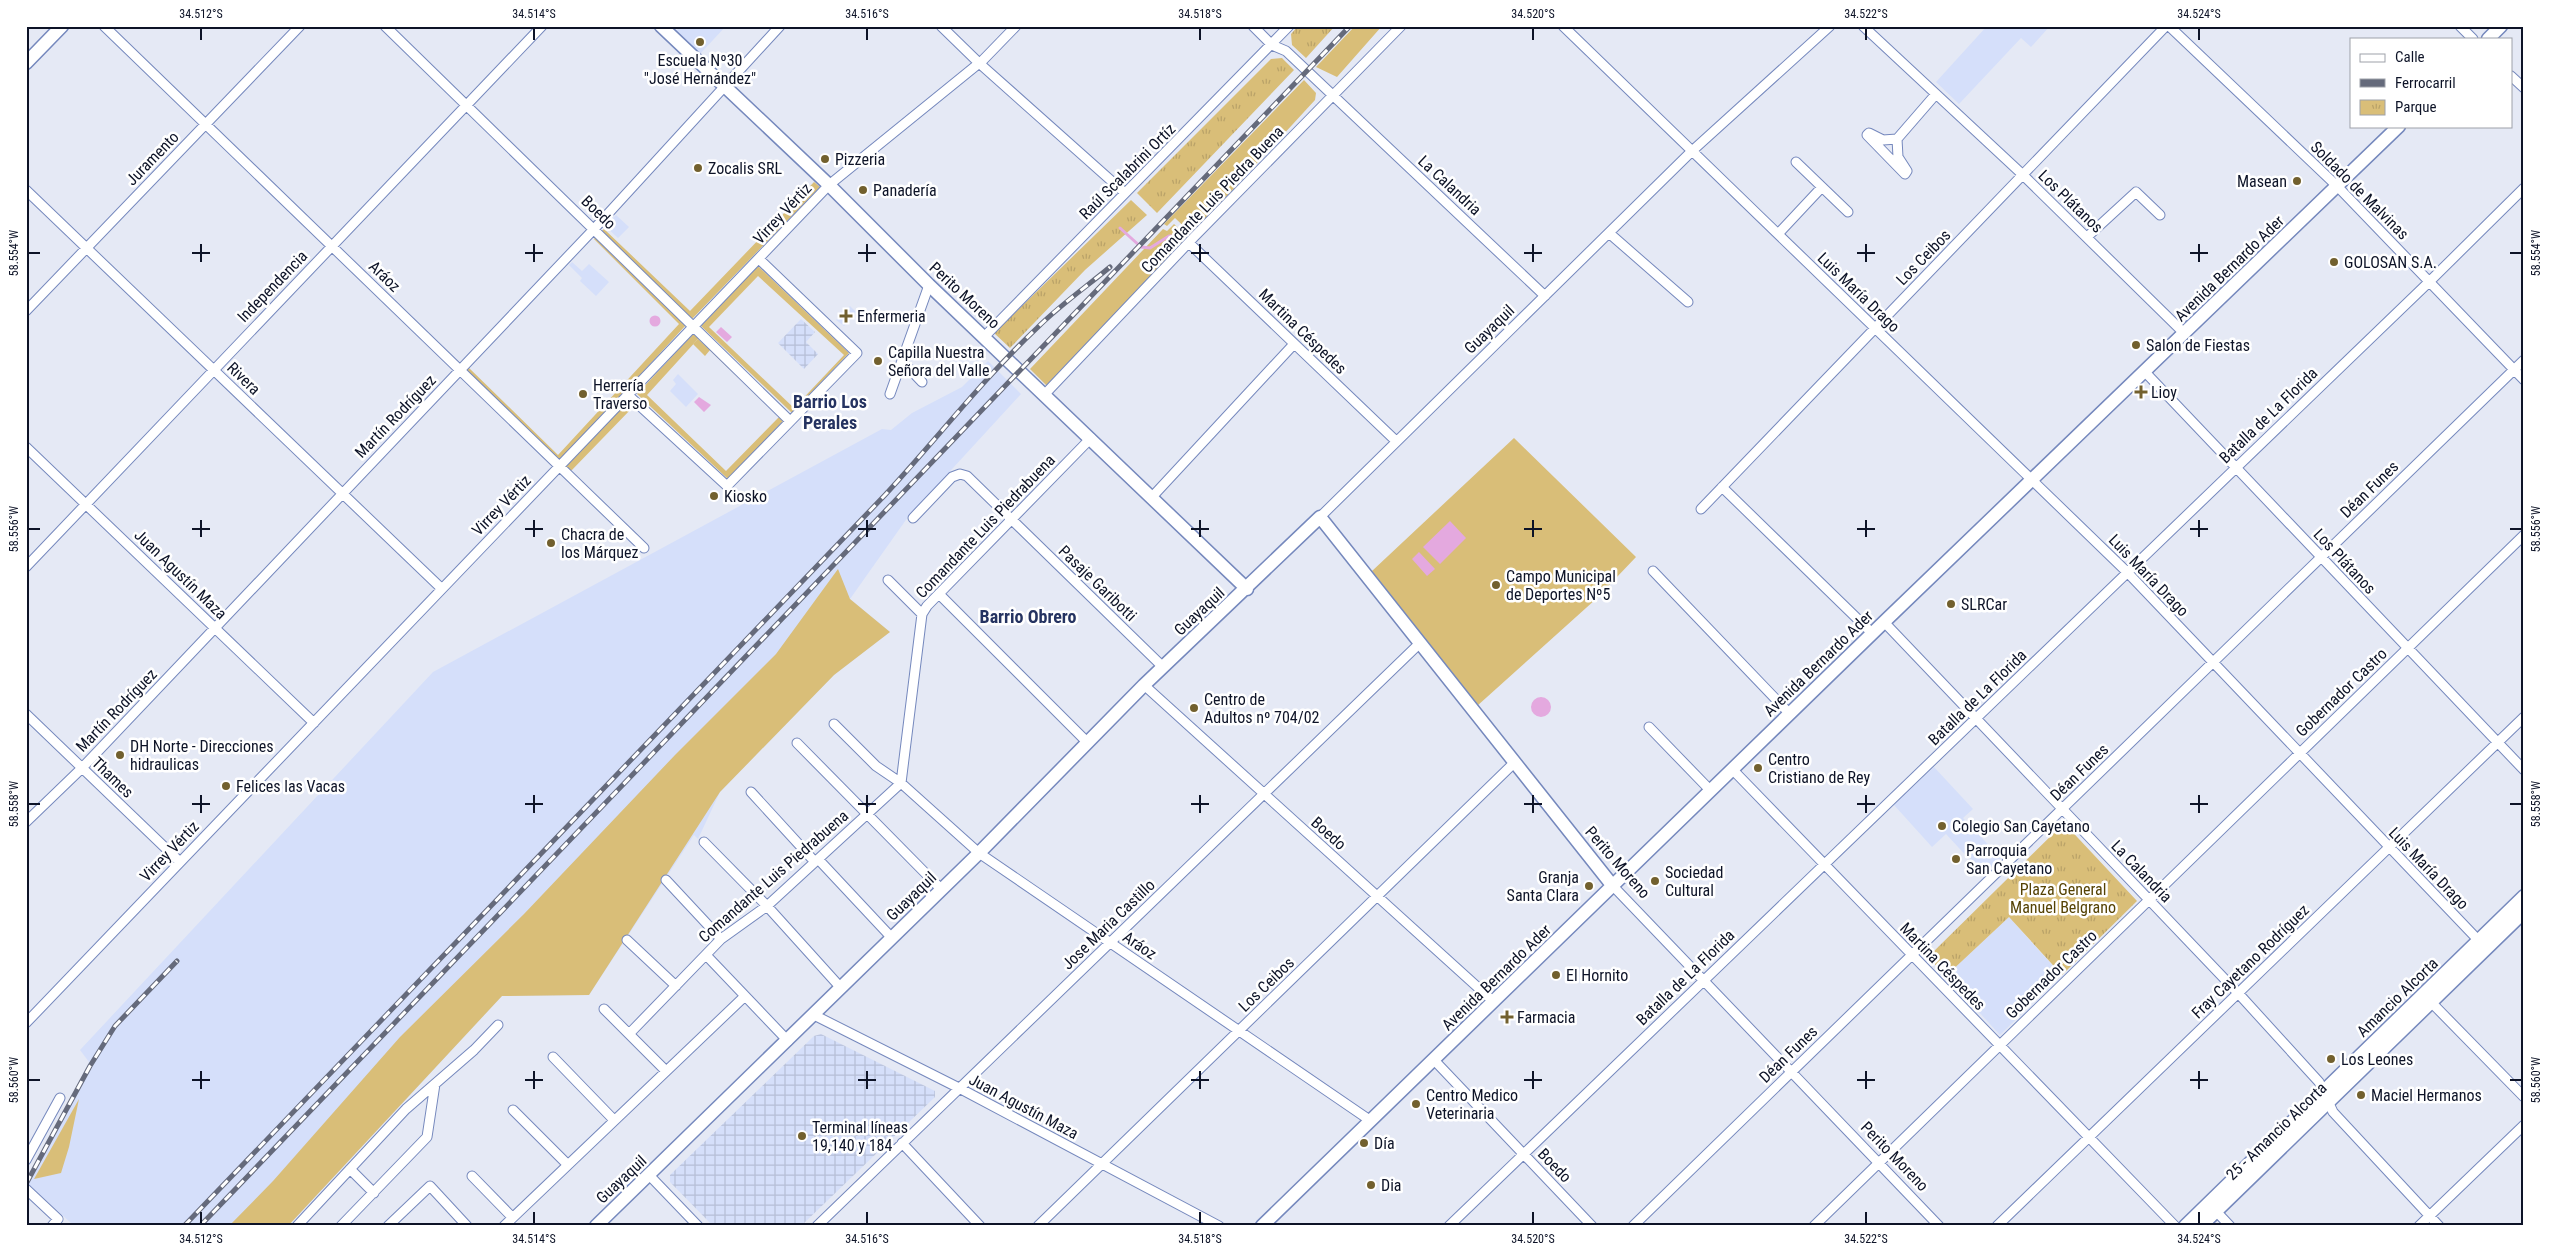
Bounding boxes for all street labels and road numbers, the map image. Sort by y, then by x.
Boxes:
street label: Raúl Scalabrini Ortíz [1075,119,1179,223]
street label: Comandante Luis Piedra Buena [1137,122,1288,277]
street label: Juramento [122,127,183,189]
street label: Soldado de Malvinas [2307,137,2413,243]
street label: La Calandria [1414,152,1485,219]
street label: Los Plátanos [2034,166,2107,237]
street label: Virrey Vértiz [749,179,816,248]
street label: Boedo [578,192,620,233]
street label: Avenida Bernardo Ader [2171,211,2288,325]
street label: Los Ceibos [1892,226,1955,289]
street label: Independencia [233,247,311,326]
street label: Luis María Drago [1814,248,1904,336]
street label: Aráoz [365,257,404,296]
street label: Perito Moreno [926,258,1004,333]
street label: Martina Céspedes [1255,285,1350,378]
street label: Guayaquil [1460,301,1518,358]
street label: Rivera [223,358,264,399]
street label: Batalla de La Florida [2215,364,2321,467]
street label: Martín Rodríguez [351,371,440,462]
street label: Comandante Luis Piedrabuena [912,451,1059,602]
street label: Déan Funes [2336,457,2402,522]
street label: Virrey Vértiz [468,471,535,540]
street label: Juan Agustín Maza [131,525,231,623]
street label: Los Plátanos [2310,525,2380,598]
street label: Luis María Drago [2105,530,2193,620]
street label: Pasaje Garibotti [1055,541,1141,625]
street label: Guayaquil [1170,583,1229,639]
street label: Avenida Bernardo Ader [1760,606,1877,720]
street label: Gobernador Castro [2292,644,2391,741]
street label: Batalla de La Florida [1924,646,2030,749]
street label: Martín Rodríguez [72,665,161,756]
street label: Déan Funes [2046,740,2112,805]
street label: Thames [88,753,137,802]
street label: Comandante Luis Piedrabuena [695,806,852,947]
street label: Boedo [1307,813,1350,854]
street label: Virrey Vértiz [136,817,203,886]
street label: Perito Moreno [1581,822,1654,902]
street label: Luis María Drago [2385,823,2473,913]
street label: La Calandria [2107,836,2176,906]
street label: Guayaquil [882,868,940,925]
street label: Jose Maria Castillo [1058,875,1159,973]
street label: Fray Cayetano Rodríguez [2188,900,2313,1022]
street label: Martina Céspedes [1896,919,1989,1014]
street label: Avenida Bernardo Ader [1438,920,1555,1034]
street label: Batalla de La Florida [1632,926,1738,1029]
street label: Gobernador Castro [2002,926,2101,1023]
street label: Aráoz [1119,927,1160,963]
street label: Los Ceibos [1235,953,1298,1016]
street label: Amancio Alcorta [2353,954,2442,1041]
street label: Déan Funes [1755,1022,1821,1087]
street label: Juan Agustín Maza [966,1070,1082,1143]
street label: 25 - Amancio Alcorta [2222,1078,2331,1184]
street label: Perito Moreno [1857,1118,1932,1195]
street label: Boedo [1534,1144,1575,1186]
street label: Guayaquil [592,1151,651,1207]

